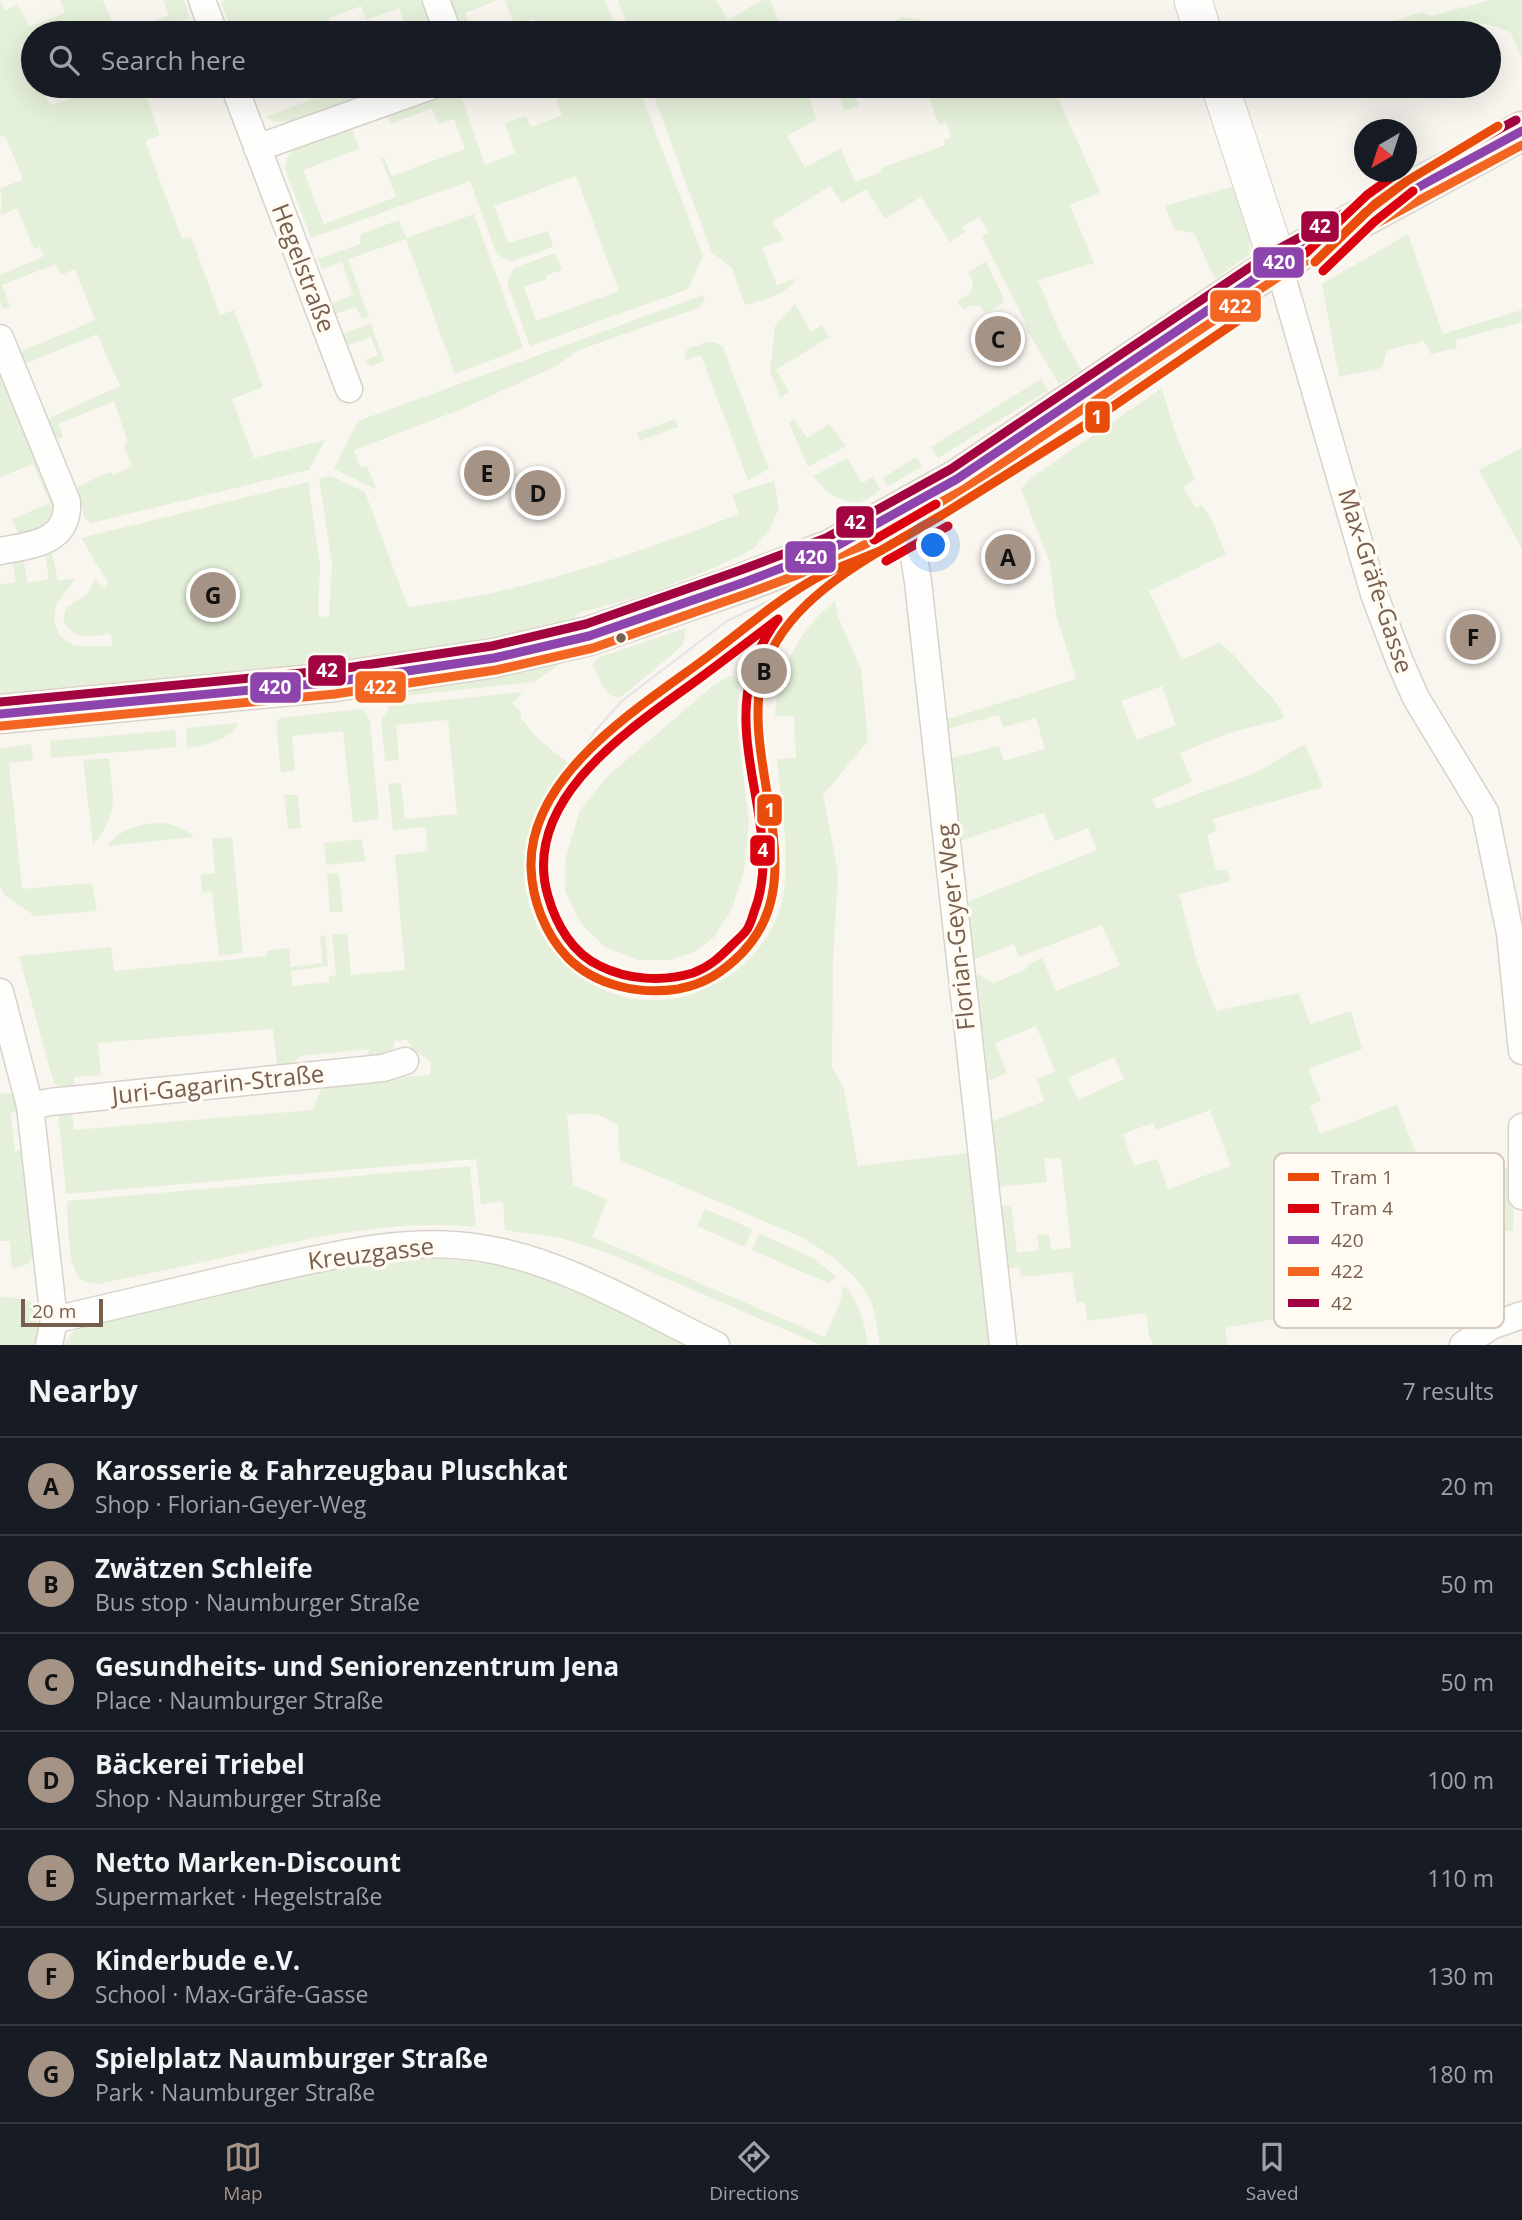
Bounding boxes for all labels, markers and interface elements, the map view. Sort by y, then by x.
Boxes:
search box [21,21,1501,98]
icon: search [45,41,83,79]
text: Search here [101,42,246,78]
north arrow [1354,119,1417,182]
street label: Hegelstraße [265,198,344,337]
line badge: 42 [1300,210,1340,243]
text: 42 [1309,213,1331,239]
line badge: 420 [1252,246,1305,279]
text: 420 [1263,249,1295,275]
line badge: 422 [1209,289,1262,323]
text: 422 [1219,293,1251,319]
pin: C [975,313,1021,365]
line badge: 1 [1084,400,1111,434]
text: 1 [1092,404,1102,430]
pin: E [464,447,510,499]
pin: D [515,467,561,519]
street label: Max-Gräfe-Gasse [1331,484,1422,677]
line badge: 42 [835,505,875,539]
text: 42 [844,509,866,535]
your location [916,528,950,562]
pin: A [985,531,1031,583]
line badge: 420 [784,540,837,574]
text: 420 [795,544,827,570]
pin: G [190,569,236,621]
pin: F [1450,611,1496,663]
unlabelled marker [614,631,628,645]
pin: B [741,645,787,697]
line badge: 42 [307,654,347,687]
text: 42 [316,657,338,683]
line badge: 422 [354,670,407,704]
line badge: 420 [249,671,302,704]
text: 420 [259,674,291,700]
text: 422 [364,674,396,700]
line badge: 1 [756,793,783,827]
text: 1 [765,797,775,823]
street label: Florian-Geyer-Weg [927,822,982,1032]
line badge: 4 [749,834,776,867]
text: 4 [758,837,769,863]
street label: Juri-Gagarin-Straße [108,1056,326,1111]
legend [1274,1153,1504,1328]
text: Tram 1 [1331,1164,1393,1190]
text: Tram 4 [1331,1195,1393,1221]
text: 420 [1331,1227,1364,1253]
street label: Kreuzgasse [306,1228,436,1277]
text: 422 [1331,1258,1364,1284]
text: 42 [1331,1290,1353,1316]
scale bar [21,1296,103,1328]
text: 20 m [32,1298,76,1324]
text: Nearby [28,1370,138,1411]
text: 7 results [1403,1375,1494,1407]
text: Karosserie & Fahrzeugbau Pluschkat [95,1452,568,1488]
text: A [43,1470,59,1502]
text: 20 m [1440,1470,1494,1502]
text: Shop · Florian-Geyer-Weg [95,1488,366,1520]
text: Zwätzen Schleife [95,1550,313,1586]
text: B [43,1568,59,1600]
text: 50 m [1440,1568,1494,1600]
text: Bus stop · Naumburger Straße [95,1586,420,1618]
text: Gesundheits- und Seniorenzentrum Jena [95,1648,619,1684]
text: C [44,1666,58,1698]
text: 50 m [1440,1666,1494,1698]
text: Place · Naumburger Straße [95,1684,383,1716]
text: Bäckerei Triebel [95,1746,305,1782]
text: D [42,1764,60,1796]
text: 100 m [1427,1764,1494,1796]
text: Shop · Naumburger Straße [95,1782,382,1814]
text: Netto Marken-Discount [95,1844,401,1880]
text: E [45,1862,57,1894]
text: 110 m [1427,1862,1494,1894]
text: Supermarket · Hegelstraße [95,1880,382,1912]
text: Kinderbude e.V. [95,1942,300,1978]
text: F [45,1960,57,1992]
text: 130 m [1427,1960,1494,1992]
text: School · Max-Gräfe-Gasse [95,1978,368,2010]
text: Spielplatz Naumburger Straße [95,2040,488,2076]
text: G [43,2058,59,2090]
text: 180 m [1427,2058,1494,2090]
text: Park · Naumburger Straße [95,2076,375,2108]
tab: Map [223,2138,263,2206]
tab: Directions [709,2138,799,2206]
tab: Saved [1246,2138,1299,2206]

